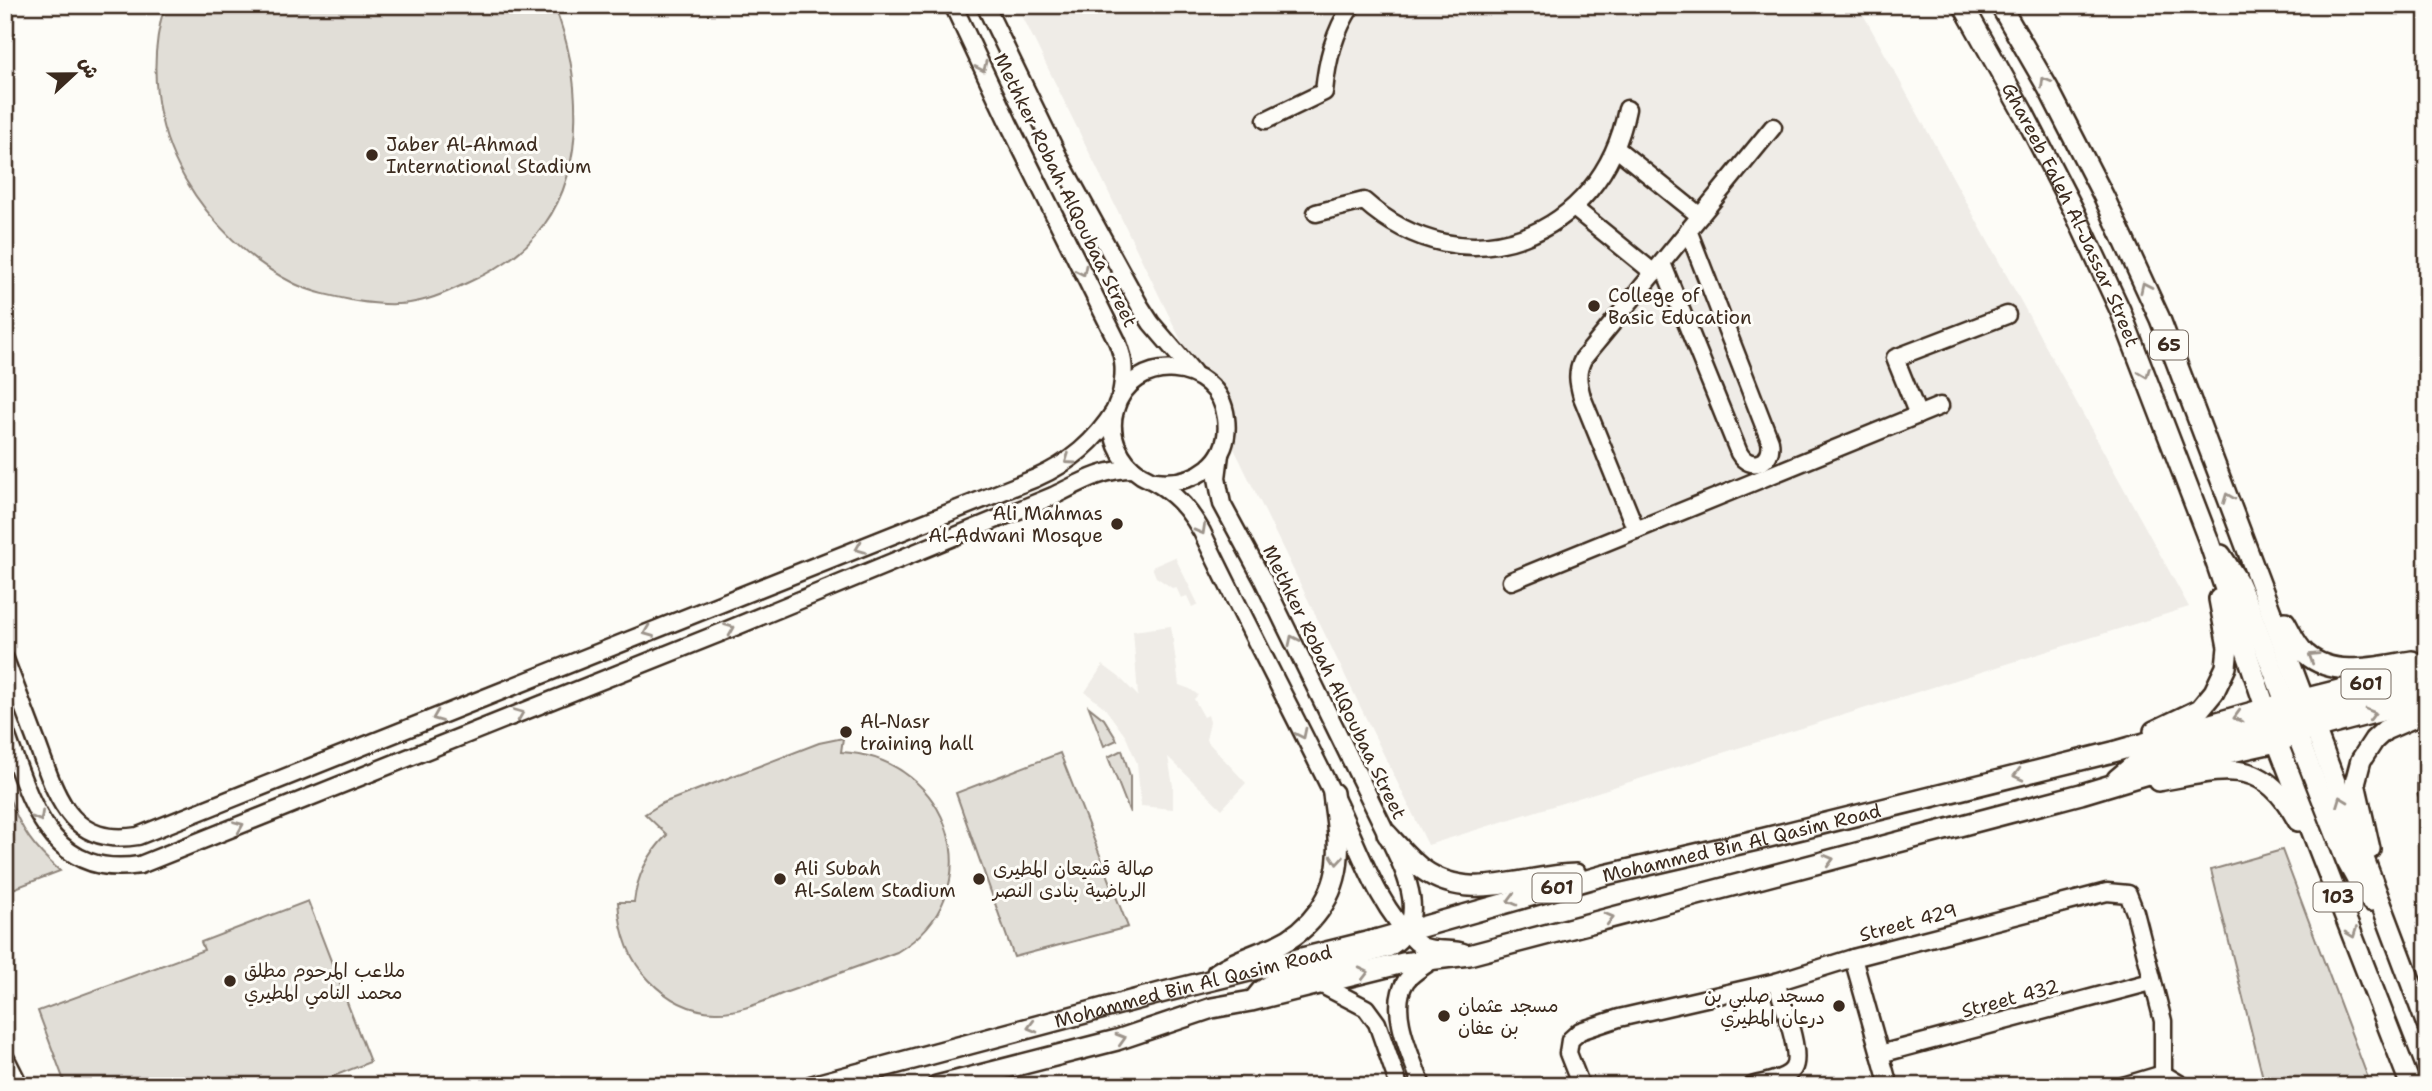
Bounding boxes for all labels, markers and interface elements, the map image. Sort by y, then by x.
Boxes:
north arrow [38,38,108,108]
street label: Methker Robah AlQoubaa Street [988,49,1143,331]
text: ش [74,53,105,82]
one-way arrow [974,60,988,72]
one-way arrow [2040,77,2053,90]
street label: Ghareeb Faleh Al-Jassar Street [1996,78,2145,350]
place label: Jaber Al-Ahmad International Stadium [386,132,591,179]
marker: Jaber Al-Ahmad International Stadium [364,147,380,163]
one-way arrow [1074,264,1088,276]
one-way arrow [2139,281,2153,294]
place label: College of Basic Education [1608,283,1752,330]
marker: College of Basic Education [1586,298,1602,314]
road number: 65 [2150,330,2188,360]
one-way arrow [2136,367,2150,379]
one-way arrow [1064,452,1077,464]
one-way arrow [2222,493,2236,505]
place label: Ali Mahmas Al-Adwani Mosque [928,501,1103,548]
marker: Ali Mahmas Al-Adwani Mosque [1109,516,1125,532]
one-way arrow [1193,523,1206,535]
one-way arrow [854,540,866,554]
street label: Methker Robah AlQoubaa Street [1257,541,1412,823]
one-way arrow [643,623,655,637]
one-way arrow [722,623,735,637]
one-way arrow [1287,635,1301,647]
one-way arrow [2308,653,2321,666]
road number: 601 [2342,670,2390,698]
one-way arrow [432,708,444,722]
one-way arrow [512,708,524,722]
one-way arrow [2232,708,2244,723]
one-way arrow [2364,708,2376,722]
place label: Al-Nasr training hall [860,709,974,756]
marker: Al-Nasr training hall [838,724,854,740]
one-way arrow [1294,727,1308,739]
one-way arrow [2013,767,2025,781]
one-way arrow [2336,796,2350,808]
street label: Mohammed Bin Al Qasim Road [1600,798,1884,888]
one-way arrow [31,810,45,823]
one-way arrow [232,820,245,834]
one-way arrow [1823,854,1835,868]
one-way arrow [1330,855,1345,866]
place label: Ali Subah Al-Salem Stadium [794,856,956,903]
place label: صالة قشيعان المطيرى الرياضية بنادى النصر [991,856,1154,903]
marker: Ali Subah Al-Salem Stadium [772,871,788,887]
marker: صالة قشيعان المطيرى الرياضية بنادى النصر [971,871,987,887]
road number: 601 [1532,874,1582,903]
road number: 103 [2314,882,2362,912]
one-way arrow [1506,892,1518,907]
street label: Street 429 [1857,897,1960,947]
one-way arrow [1603,912,1615,926]
one-way arrow [2343,926,2357,938]
street label: Mohammed Bin Al Qasim Road [1052,939,1334,1034]
place label: ملاعب المرحوم مطلق محمد النامي المطيري [244,958,405,1009]
one-way arrow [1358,967,1370,981]
marker: ملاعب المرحوم مطلق محمد النامي المطيري [222,973,238,989]
street label: Street 432 [1959,974,2062,1023]
place label: مسجد صلبي بن درعان المطيري [1704,983,1825,1032]
place label: مسجد عثمان بن عفان [1458,993,1559,1040]
marker: مسجد صلبي بن درعان المطيري [1831,998,1847,1014]
marker: مسجد عثمان بن عفان [1436,1008,1452,1024]
one-way arrow [1026,1019,1038,1033]
one-way arrow [1115,1032,1127,1047]

